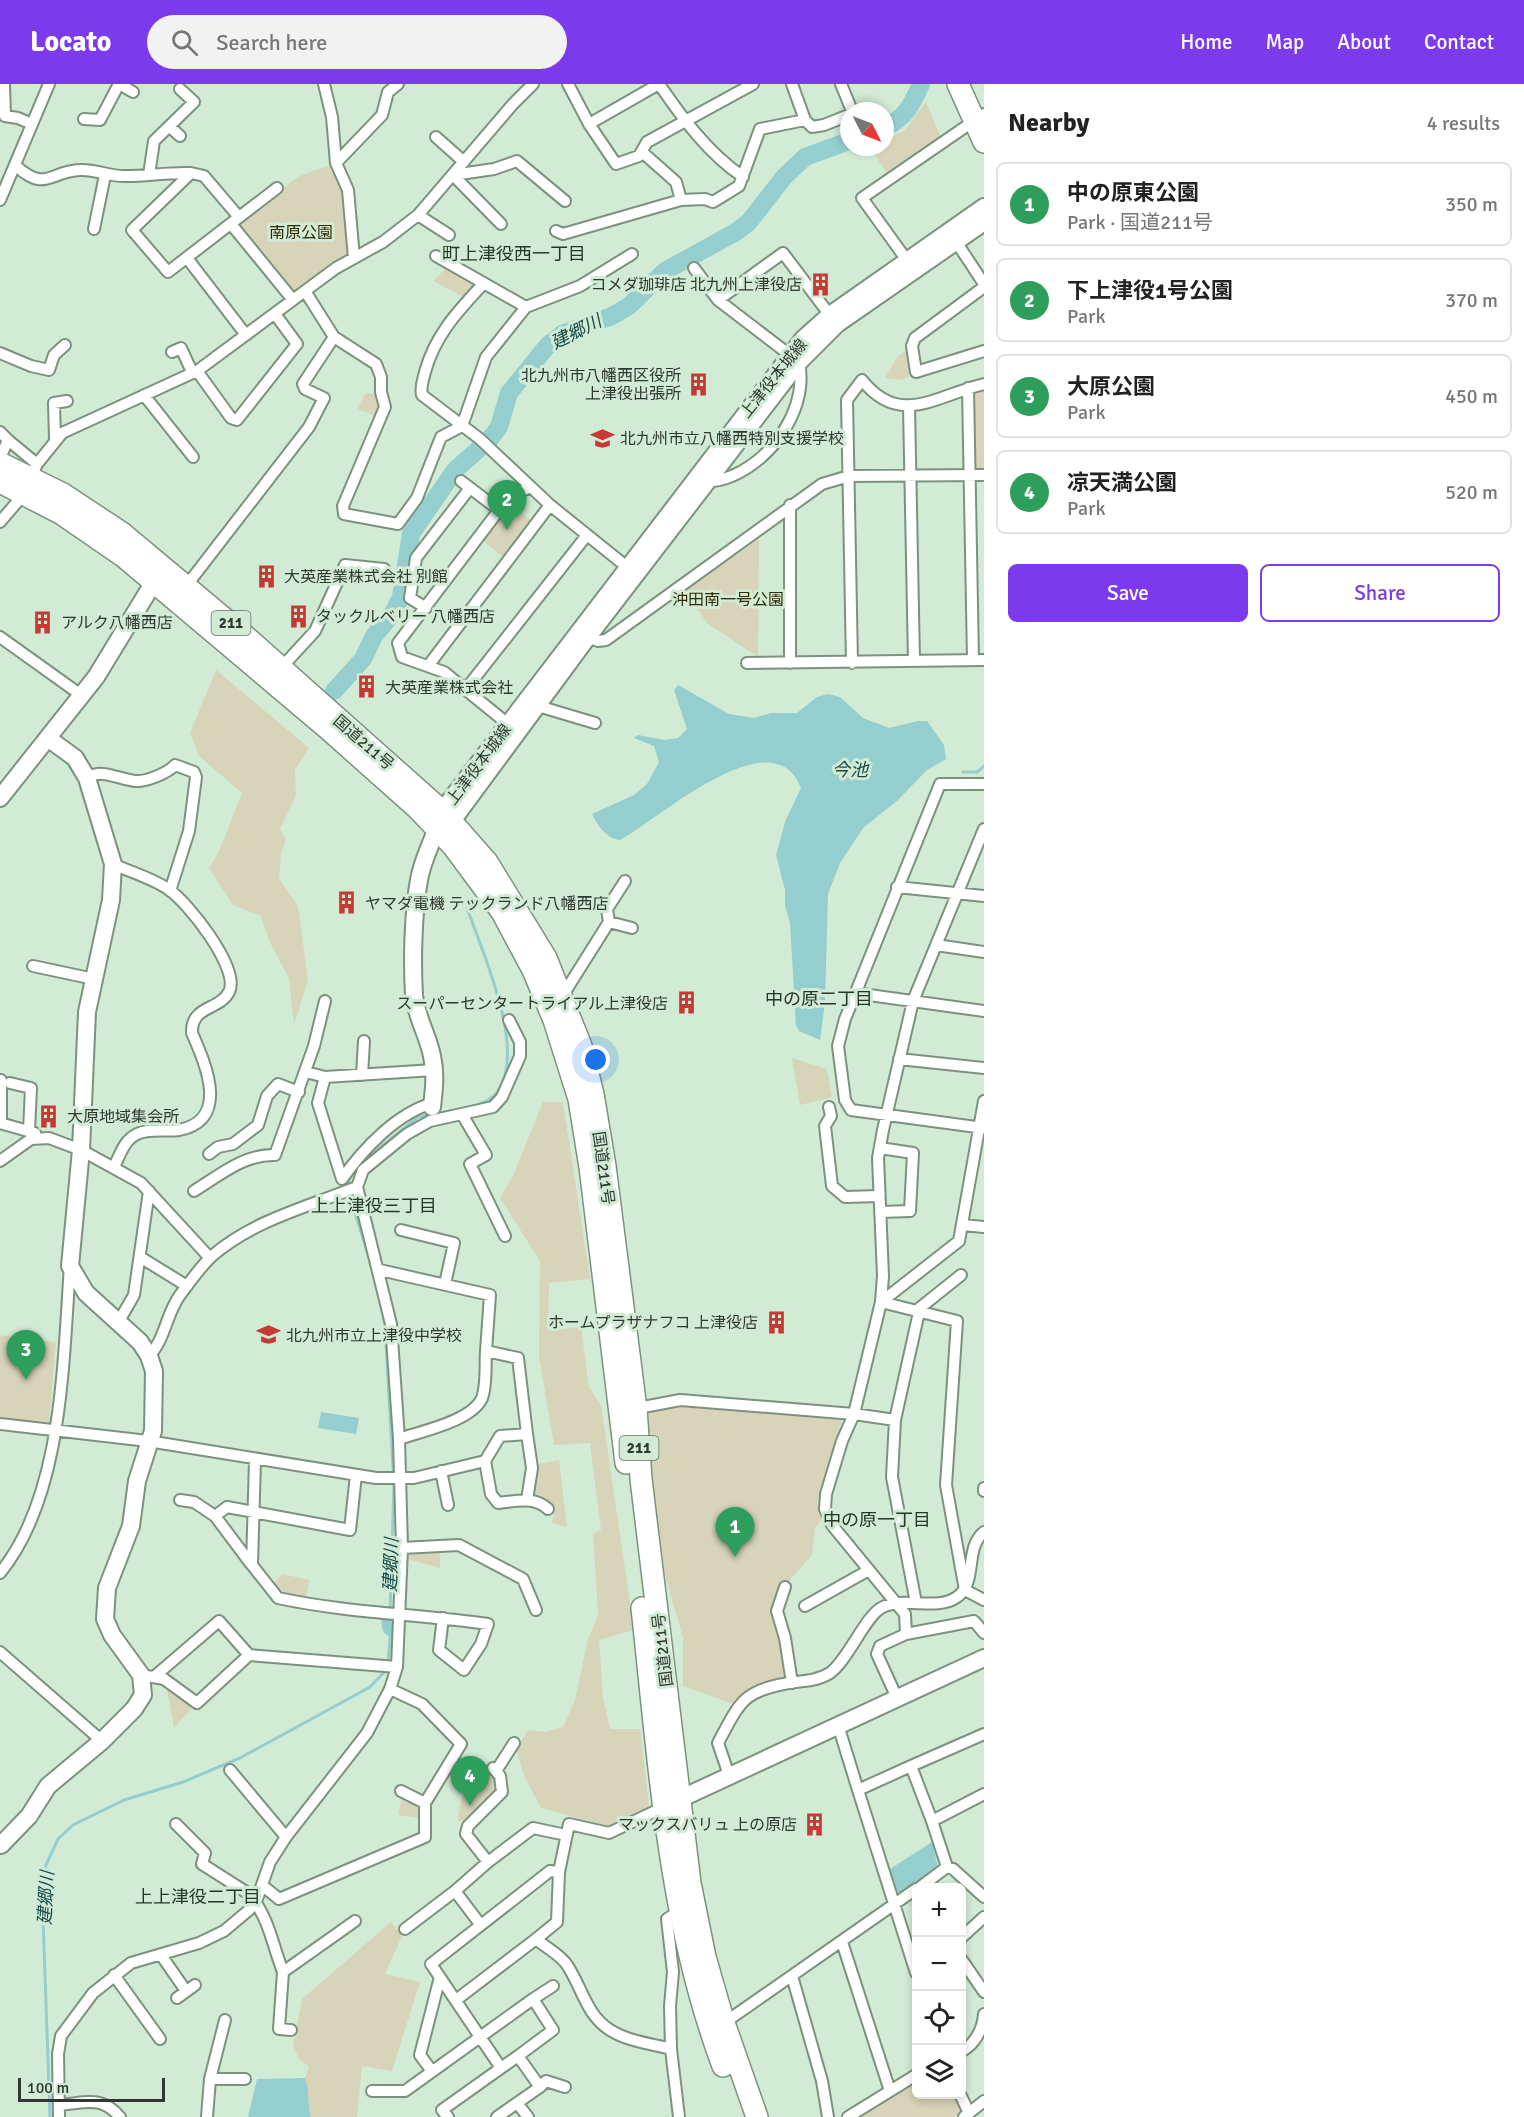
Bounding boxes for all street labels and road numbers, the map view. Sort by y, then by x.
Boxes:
street label: 上津役本城線 [736,335,812,422]
road number: 211 [212,611,250,635]
street label: 国道211号 [329,711,398,775]
street label: 上津役本城線 [442,720,516,809]
street label: 国道211号 [588,1130,618,1206]
road number: 211 [620,1436,658,1460]
street label: 国道211号 [649,1612,677,1688]

